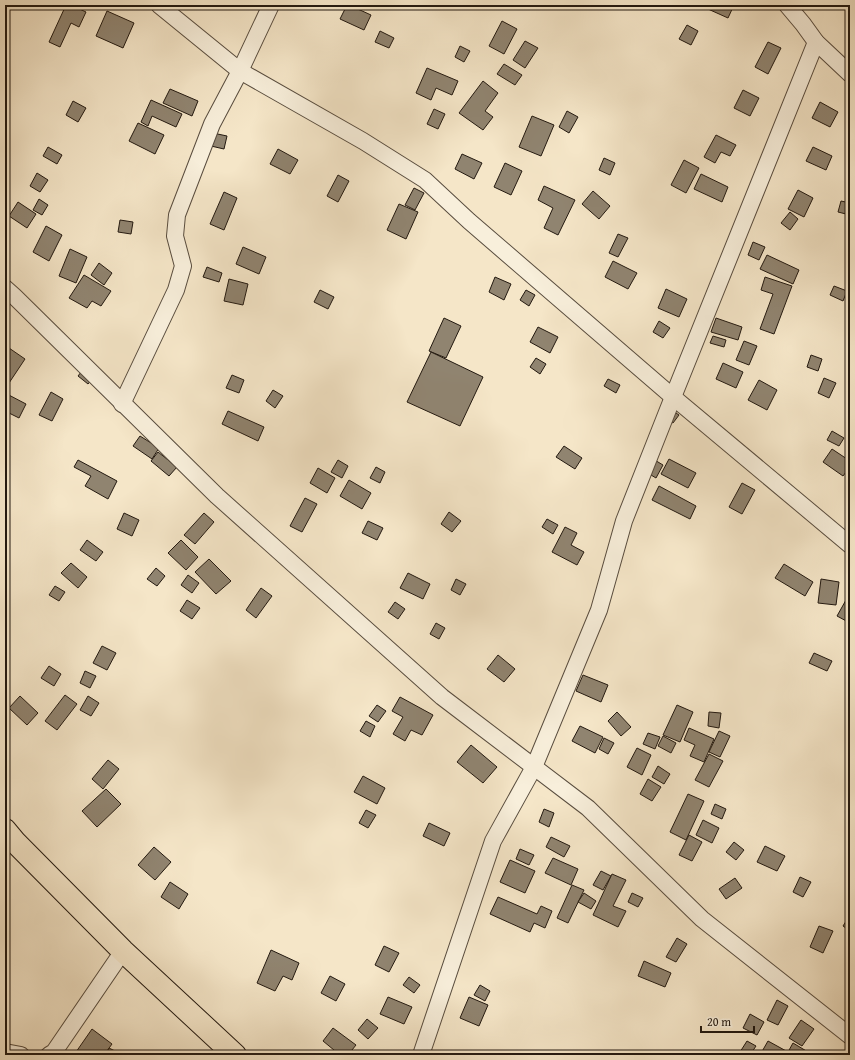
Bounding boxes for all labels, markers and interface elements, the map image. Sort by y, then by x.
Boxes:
scale bar [701,1008,754,1034]
text: 20 m [707,1013,731,1030]

